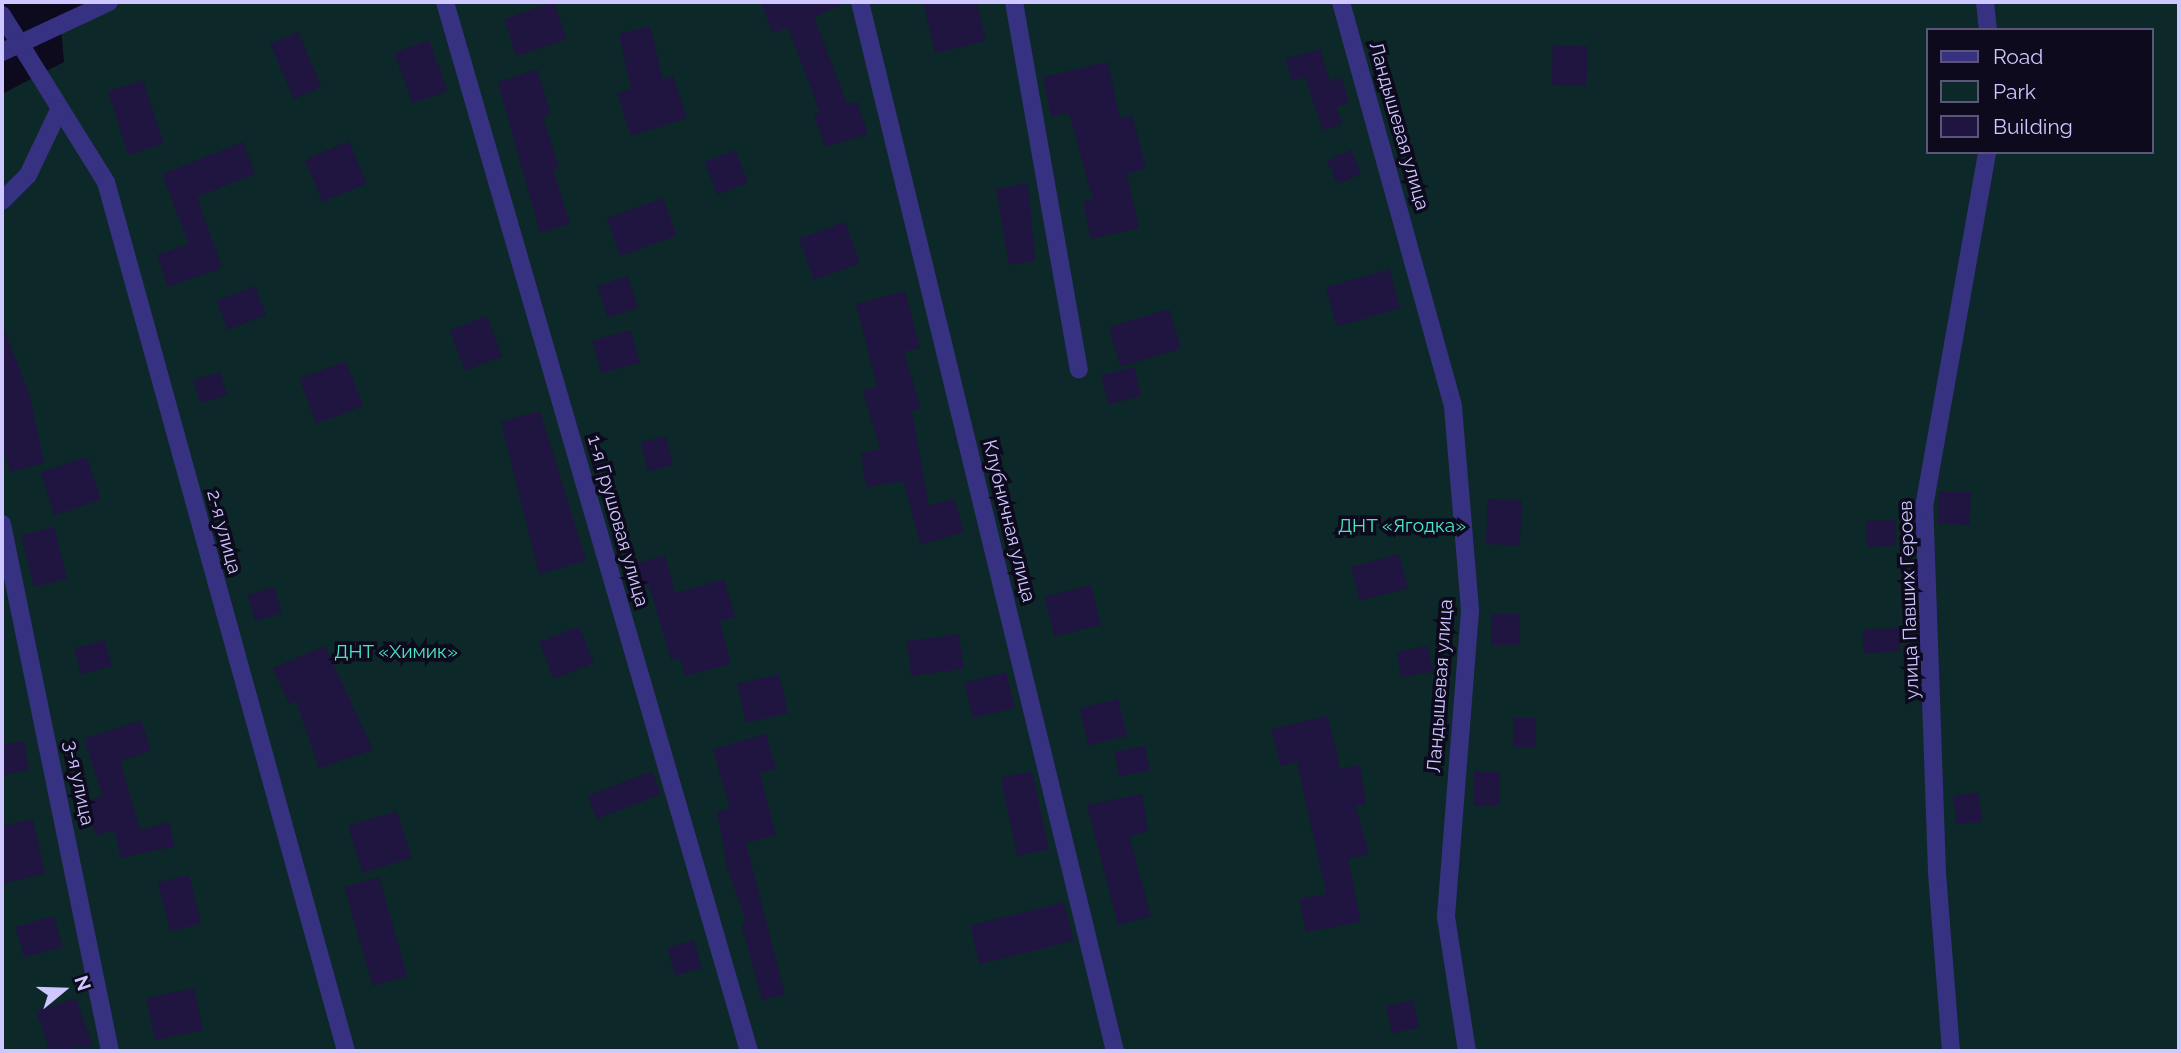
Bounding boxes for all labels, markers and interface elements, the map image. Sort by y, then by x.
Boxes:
legend [1926,28,2153,154]
street label: Ландышевая улица [1364,39,1434,213]
text: Road [1993,44,2043,69]
text: Park [1993,79,2036,104]
text: Building [1993,114,2073,139]
street label: 1-я Грушовая улица [583,433,653,609]
street label: Клубничная улица [978,437,1040,605]
street label: 2-я улица [202,487,246,577]
street label: улица Павших Героев [1894,500,1924,700]
park label: ДНТ «Ягодка» [1338,515,1466,537]
street label: Ландышевая улица [1423,598,1457,774]
park label: ДНТ «Химик» [334,641,458,663]
street label: 3-я улица [59,738,99,828]
north arrow [28,955,98,1025]
text: N [70,973,96,994]

